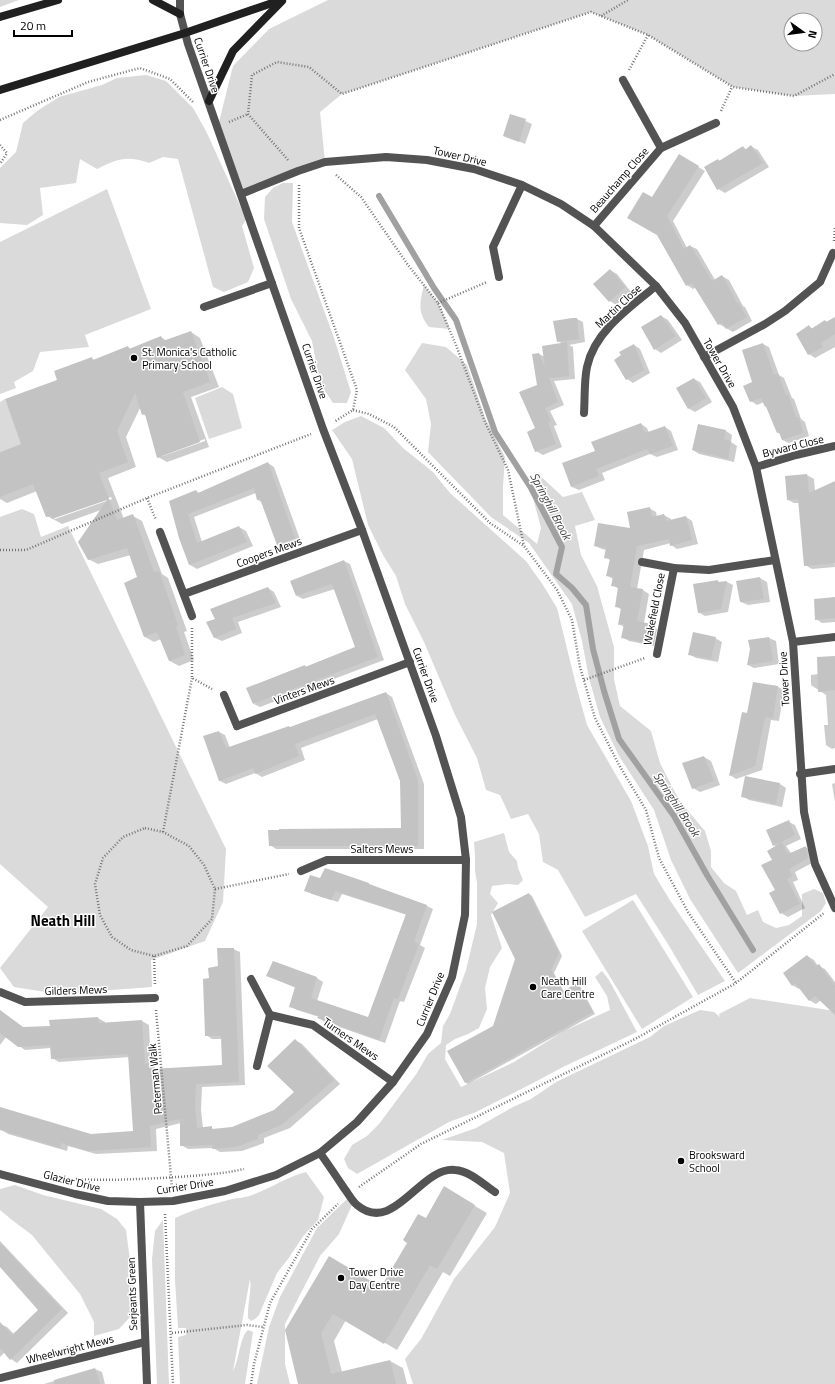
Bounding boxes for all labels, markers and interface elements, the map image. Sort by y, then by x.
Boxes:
scale bar [14,12,72,38]
north arrow [783,12,823,52]
text: 20 m [20,16,46,35]
text: N [804,29,821,40]
street label: Currier Drive [190,35,224,95]
street label: Tower Drive [432,142,489,170]
street label: Beauchamp Close [586,143,652,216]
street label: Martin Close [591,280,645,332]
street label: Tower Drive [699,335,741,391]
street label: Currier Drive [298,341,332,401]
place label: St. Monica's Catholic Primary School [142,344,237,373]
marker: St. Monica's Catholic Primary School [129,353,139,363]
street label: Byward Close [761,431,826,461]
water label: Springhill Brook [525,469,577,545]
street label: Coopers Mews [234,533,304,571]
street label: Wakefield Close [639,571,669,646]
street label: Currier Drive [409,645,444,705]
street label: Tower Drive [775,651,793,707]
street label: Vinters Mews [271,672,337,708]
water label: Springhill Brook [649,768,706,842]
street label: Salters Mews [351,841,413,857]
district label: Neath Hill [31,909,95,932]
street label: Currier Drive [412,969,448,1029]
place label: Neath Hill Care Centre [541,973,595,1002]
street label: Gilders Mews [44,981,108,999]
marker: Neath Hill Care Centre [528,982,538,992]
street label: Turners Mews [320,1014,382,1064]
street label: Peterman Walk [144,1042,166,1115]
place label: Brooksward School [689,1147,745,1176]
marker: Brooksward School [676,1156,686,1166]
street label: Glazier Drive [42,1166,103,1196]
street label: Currier Drive [155,1174,215,1198]
street label: Serjeants Green [123,1257,141,1331]
place label: Tower Drive Day Centre [349,1264,404,1293]
marker: Tower Drive Day Centre [336,1273,346,1283]
street label: Wheelwright Mews [24,1330,116,1368]

